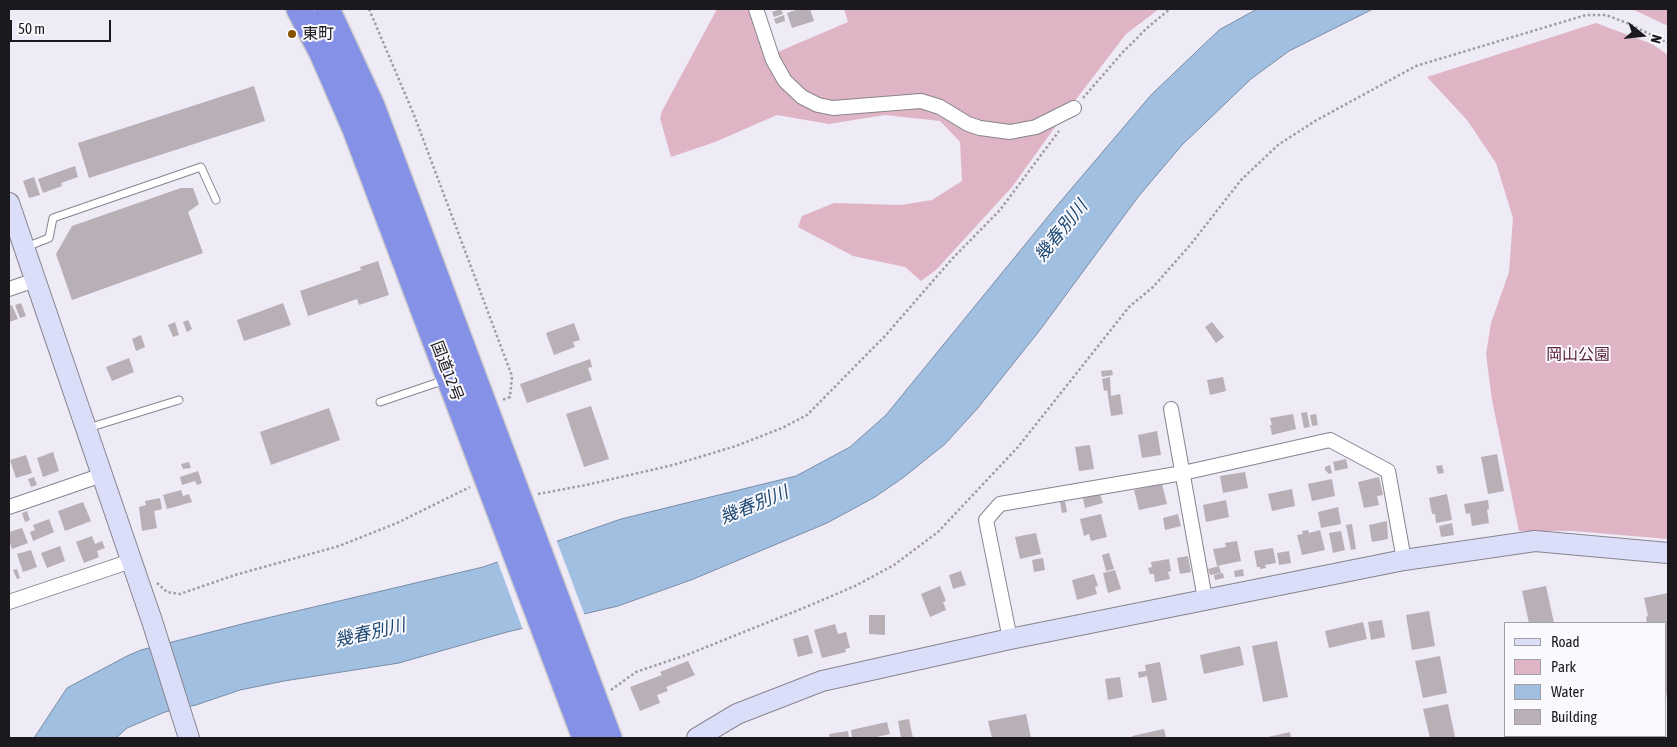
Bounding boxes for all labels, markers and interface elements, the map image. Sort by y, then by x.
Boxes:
scale bar [12,10,114,42]
north arrow [1617,10,1667,60]
text: 50 m [18,20,45,37]
place label: 東町 [302,24,334,44]
marker: 東町 [286,28,298,40]
text: N [1648,33,1665,45]
water label: 幾春別川 [1030,196,1092,266]
street label: 国道12号 [427,338,467,404]
park label: 岡山公園 [1546,345,1610,365]
water label: 幾春別川 [717,482,791,528]
water label: 幾春別川 [332,614,408,652]
legend [1504,622,1667,737]
text: Road [1551,633,1580,650]
text: Park [1551,658,1576,675]
text: Water [1551,683,1584,700]
text: Building [1551,708,1597,725]

